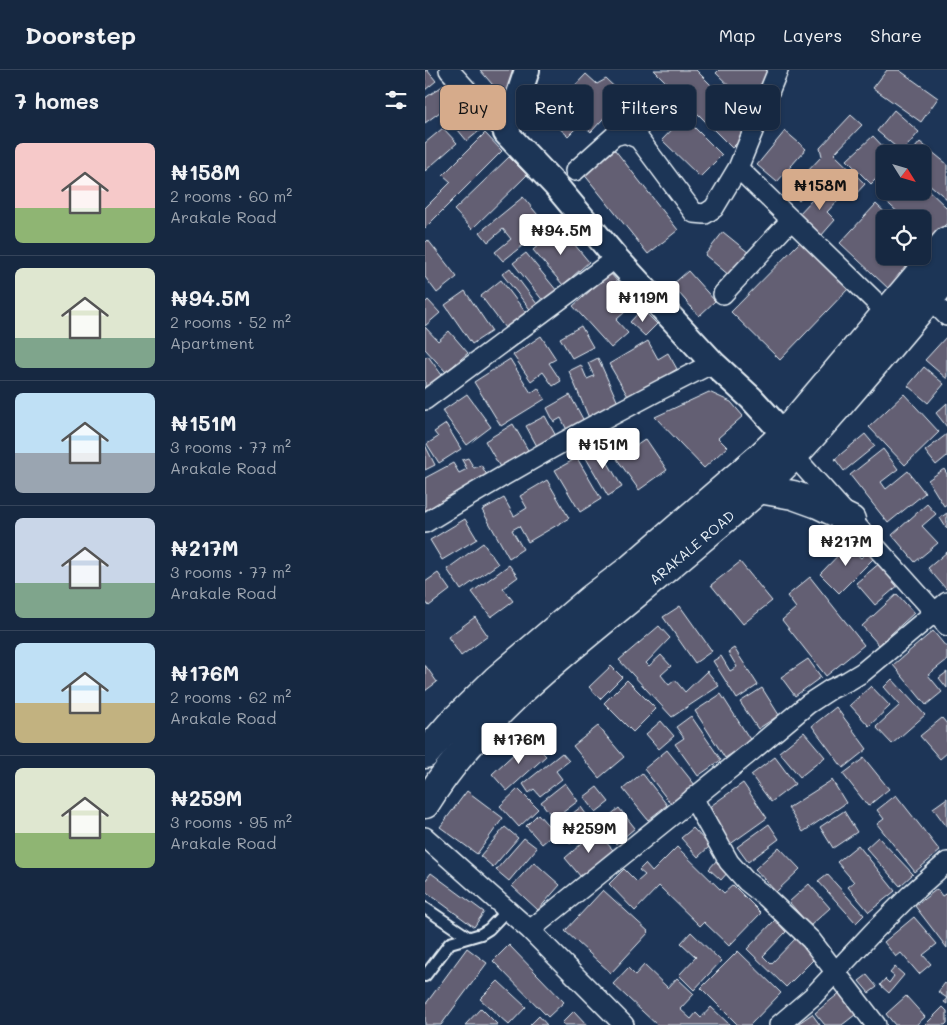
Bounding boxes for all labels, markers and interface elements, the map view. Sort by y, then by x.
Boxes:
text: Doorstep [25,19,136,50]
text: Map [719,23,755,47]
text: Layers [783,23,842,47]
text: Share [870,23,922,47]
chip: Buy [440,85,506,130]
chip: Rent [516,85,593,130]
chip: Filters [603,85,696,130]
chip: New [706,85,780,130]
icon: filters [382,86,410,114]
text: 7 homes [15,87,99,114]
north arrow [876,145,931,200]
map controls [876,145,931,265]
text: ₦158M [170,158,240,185]
icon: home [55,163,115,223]
pin: ₦158M [785,168,855,211]
text: ₦158M [793,174,847,195]
text: 2 rooms · 60 m² [170,185,292,206]
text: Arakale Road [170,206,276,227]
button: locate [876,210,931,265]
pin: ₦94.5M [520,214,602,256]
text: ₦94.5M [530,219,592,240]
pin: ₦119M [608,280,678,323]
text: ₦94.5M [170,284,251,311]
text: ₦119M [617,286,669,307]
icon: home [55,288,115,348]
text: 2 rooms · 52 m² [170,311,291,332]
text: Apartment [170,332,255,353]
text: ₦151M [170,409,237,436]
icon: home [55,413,115,473]
pin: ₦151M [568,428,638,470]
text: ₦151M [578,433,628,454]
text: 3 rooms · 77 m² [170,436,291,457]
text: Arakale Road [170,457,276,478]
street label: ARAKALE ROAD [645,505,738,588]
pin: ₦217M [811,524,881,567]
text: ₦217M [820,530,872,551]
text: ₦217M [170,534,239,561]
icon: home [55,538,115,598]
text: 3 rooms · 77 m² [170,561,291,582]
text: Arakale Road [170,582,276,603]
text: ₦176M [170,659,240,686]
icon: home [55,663,115,723]
text: 2 rooms · 62 m² [170,686,291,707]
text: Arakale Road [170,707,276,728]
pin: ₦176M [484,722,554,765]
text: ₦176M [492,728,546,749]
text: ₦259M [170,784,243,811]
icon: home [55,788,115,848]
text: 3 rooms · 95 m² [170,811,292,832]
pin: ₦259M [554,812,624,854]
text: ₦259M [561,817,617,838]
text: Arakale Road [170,832,276,853]

